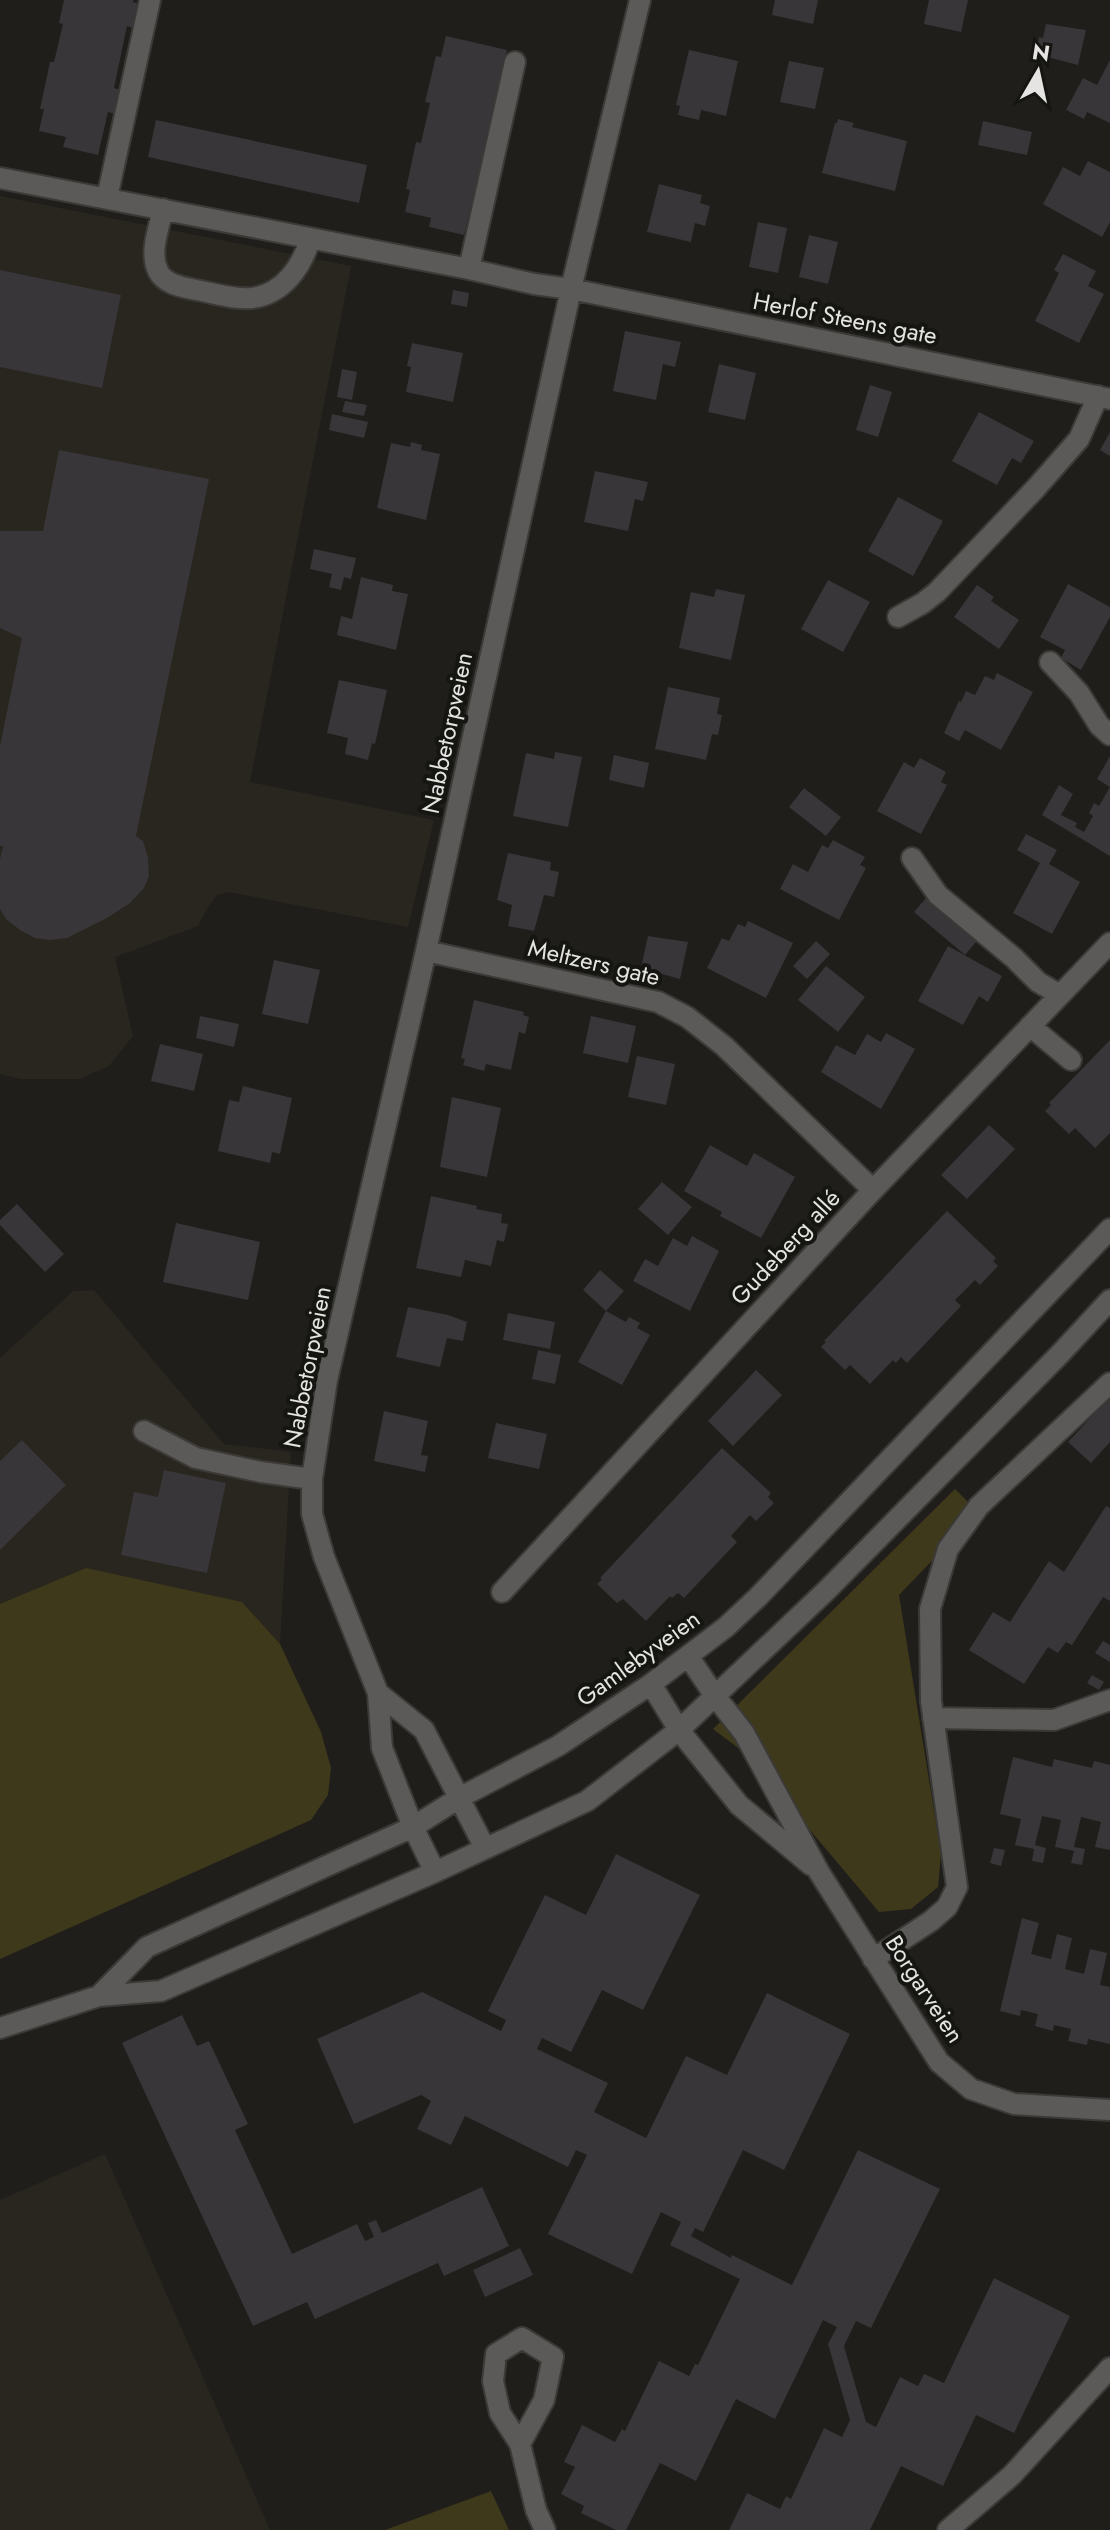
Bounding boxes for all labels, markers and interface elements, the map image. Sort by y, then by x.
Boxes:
north arrow [998,32,1078,112]
text: N [1030,35,1052,69]
street label: Herlof Steens gate [750,283,940,353]
street label: Nabbetorpveien [413,649,481,817]
street label: Meltzers gate [524,930,664,994]
street label: Gudeberg allé [722,1181,848,1313]
street label: Nabbetorpveien [274,1283,340,1451]
street label: Gamlebyveien [569,1601,707,1715]
street label: Borgarveien [877,1928,973,2050]

